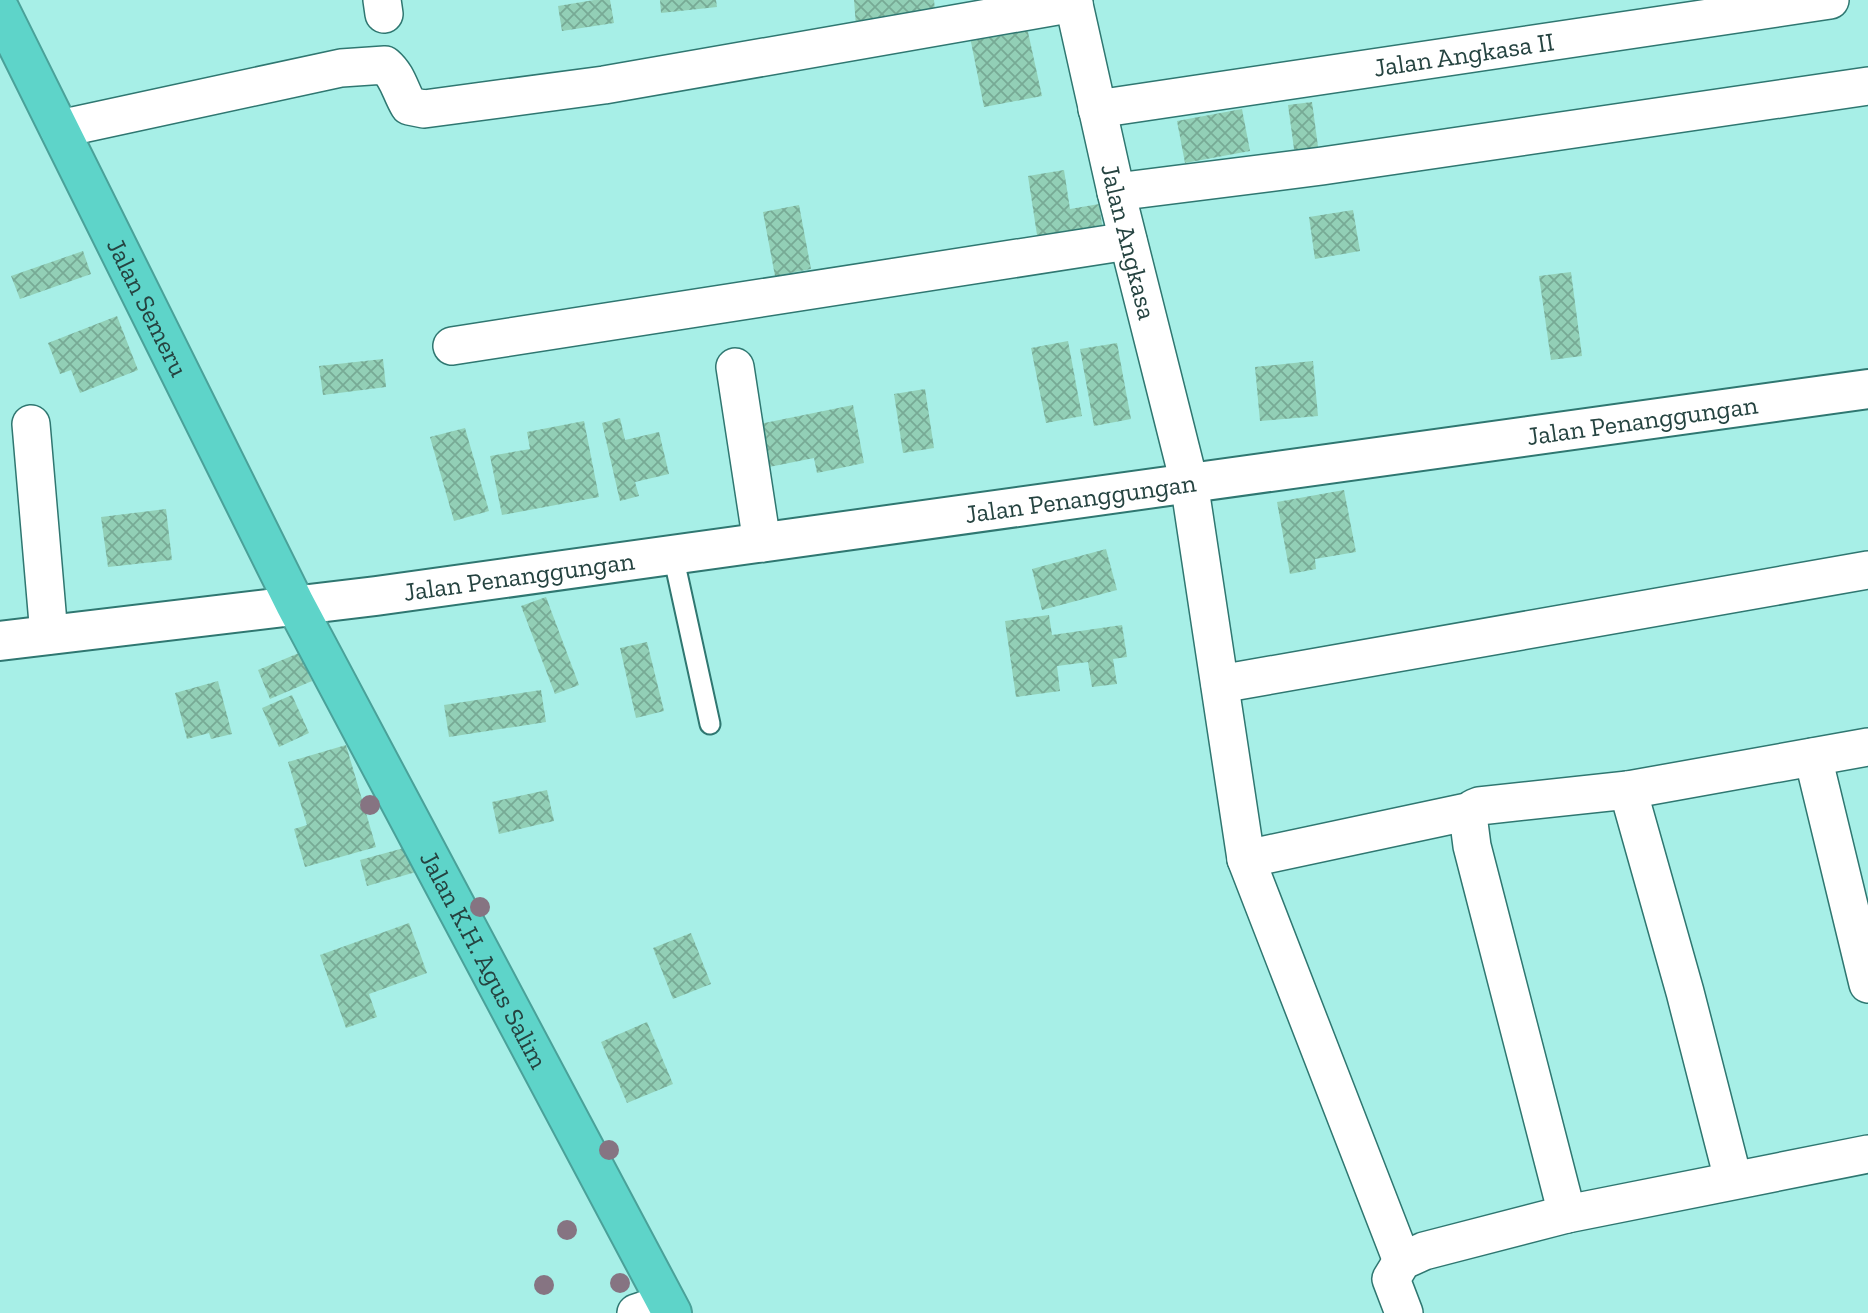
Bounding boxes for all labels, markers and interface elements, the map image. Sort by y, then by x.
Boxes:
street label: Jalan Angkasa II [1372,25,1556,84]
street label: Jalan Angkasa [1094,161,1164,323]
street label: Jalan Semeru [100,233,196,382]
street label: Jalan Penanggungan [1525,388,1760,452]
street label: Jalan Penanggungan [963,466,1198,530]
street label: Jalan Penanggungan [402,544,636,608]
street label: Jalan K.H. Agus Salim [413,845,555,1075]

